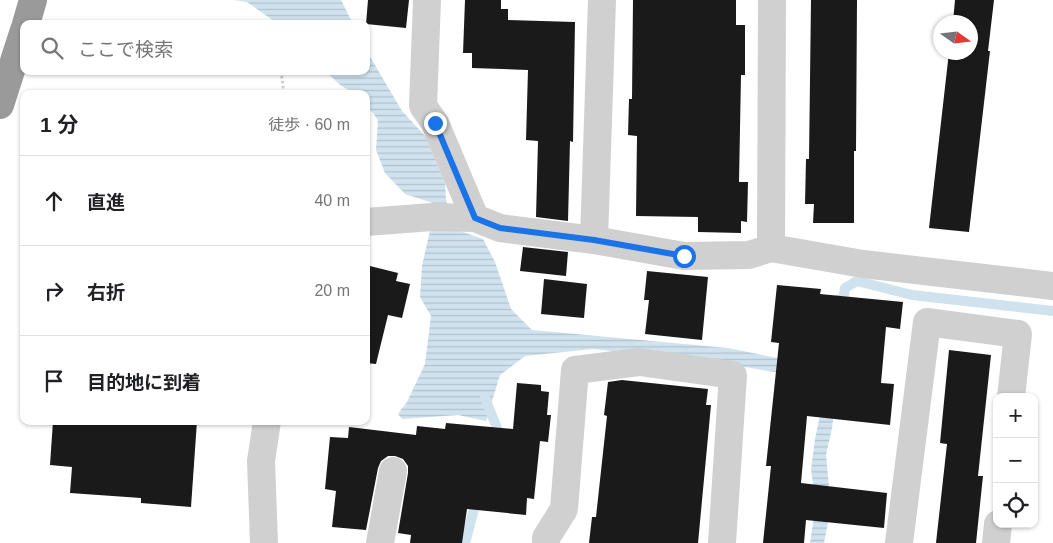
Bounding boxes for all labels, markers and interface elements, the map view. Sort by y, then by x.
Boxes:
north arrow [933,15,978,60]
search box [20,20,370,75]
icon: search [38,34,66,62]
text: ここで検索 [78,39,173,60]
route end [424,112,447,135]
text: 1 分 [40,113,79,136]
text: 徒歩 · 60 m [268,116,350,133]
icon: ahead [40,187,68,215]
text: 直進 [87,192,125,213]
text: 40 m [314,192,350,209]
route start [673,245,696,268]
icon: right [40,277,68,305]
text: 右折 [87,282,125,303]
text: 20 m [314,282,350,299]
icon: arrive [40,367,68,395]
text: 目的地に到着 [87,372,201,393]
map controls [993,393,1038,528]
button: + [993,393,1038,438]
button: − [993,438,1038,483]
button: locate [993,483,1038,528]

